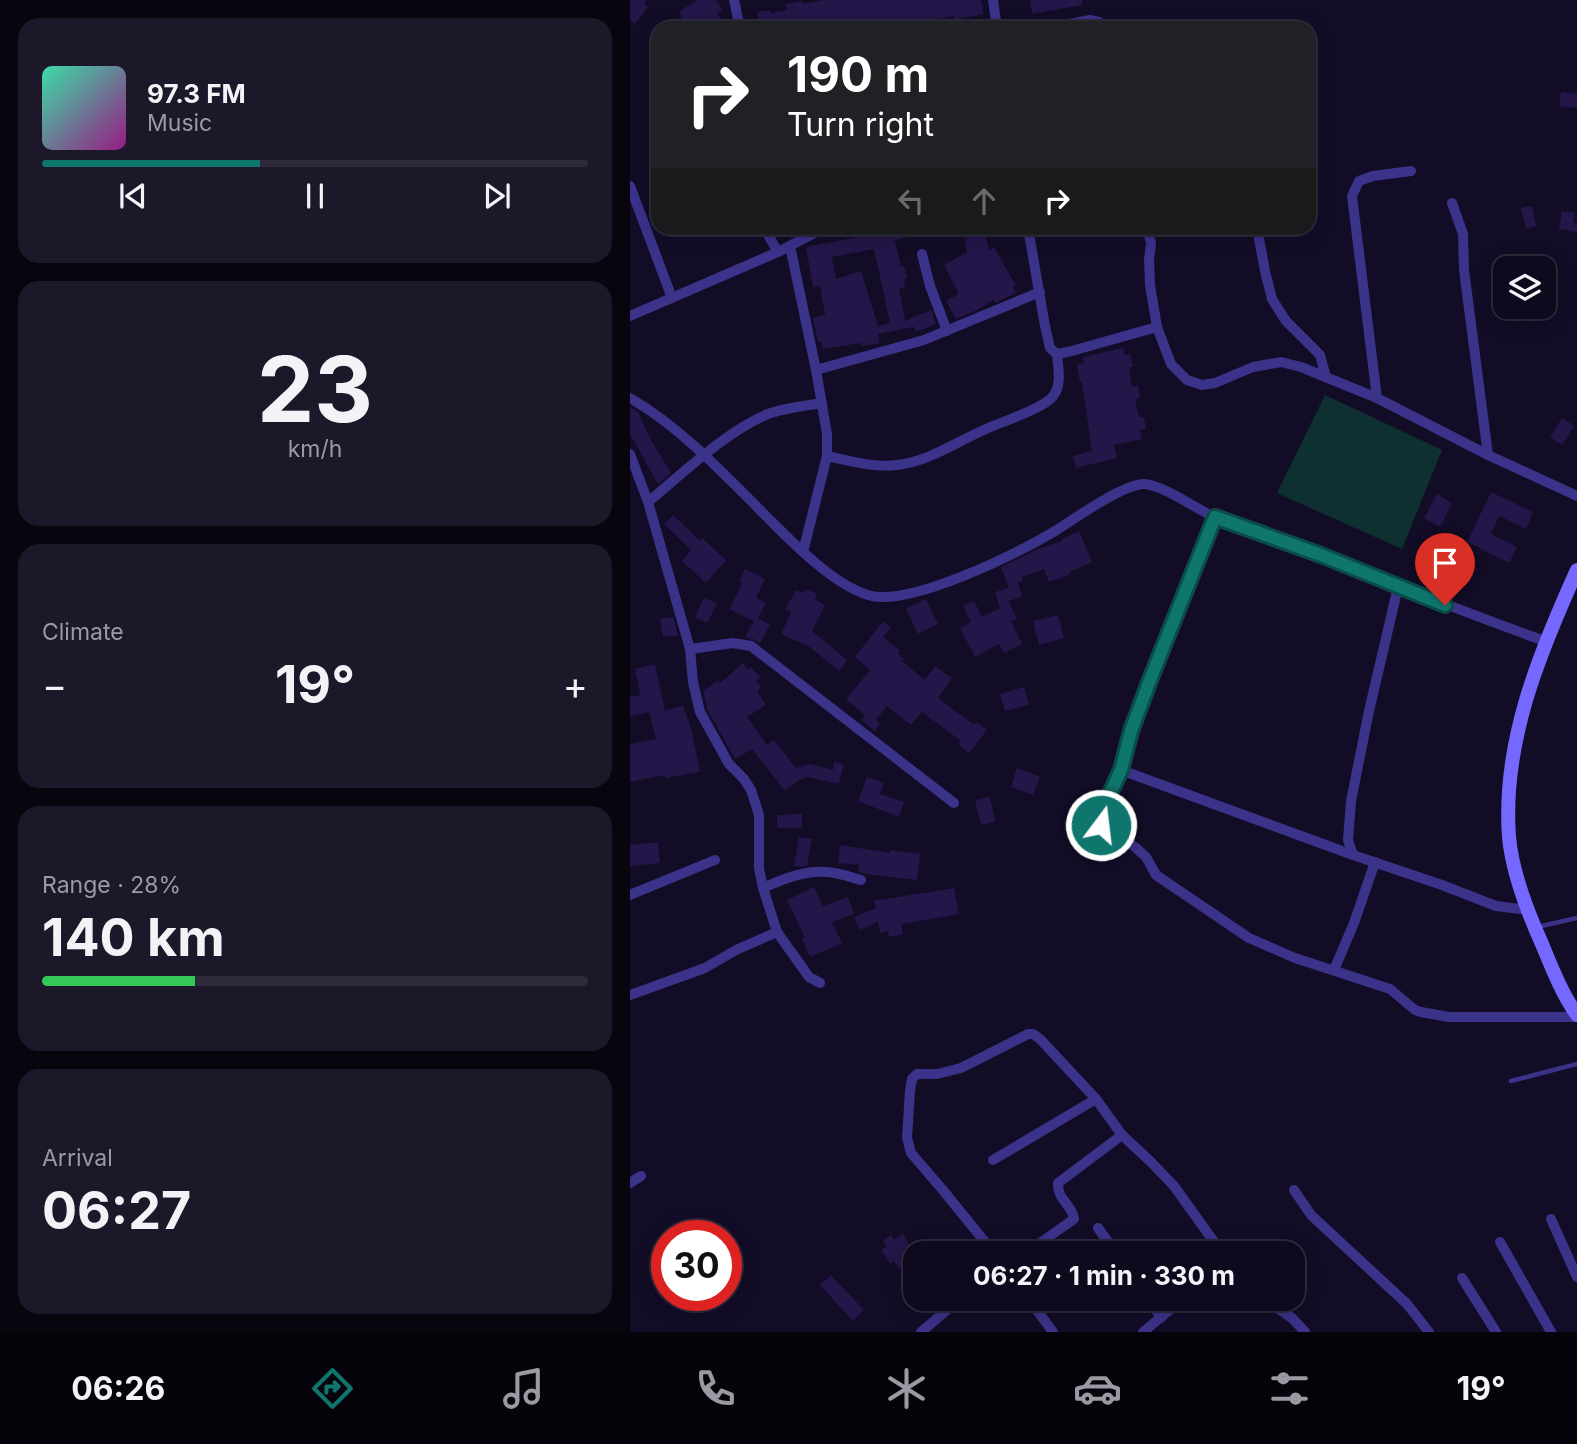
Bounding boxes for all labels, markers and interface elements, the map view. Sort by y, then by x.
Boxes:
text: 190 m [787,45,929,104]
icon: right [672,49,763,140]
text: 97.3 FM [147,78,246,109]
text: Turn right [787,105,934,144]
text: Music [147,109,212,137]
icon: previous [114,177,152,215]
icon: pause [296,177,334,215]
icon: next [478,177,516,215]
icon: left [892,182,930,220]
icon: ahead [965,182,1003,220]
icon: right [1038,182,1076,220]
map controls [1493,256,1556,319]
button: layers [1493,256,1556,319]
text: 23 [257,334,373,444]
text: km/h [288,435,342,463]
pin [1415,533,1475,605]
icon: arrive [1426,544,1464,582]
text: Climate [42,618,124,646]
text: 19° [275,653,355,716]
text: − [42,662,67,708]
text: + [563,662,588,708]
position arrow [1064,788,1138,862]
text: Range · 28% [42,871,181,899]
text: 140 km [42,906,225,969]
text: Arrival [42,1144,113,1172]
text: 06:27 [42,1179,191,1242]
speed limit sign: 30 [651,1220,742,1311]
text: 06:27 · 1 min · 330 m [973,1260,1235,1291]
icon: directions [308,1364,357,1413]
icon: music [499,1364,548,1413]
icon: phone [691,1364,740,1413]
icon: climate [882,1364,931,1413]
icon: car [1073,1364,1122,1413]
icon: filters [1265,1364,1314,1413]
text: 06:26 [71,1369,165,1408]
text: 19° [1456,1369,1506,1408]

